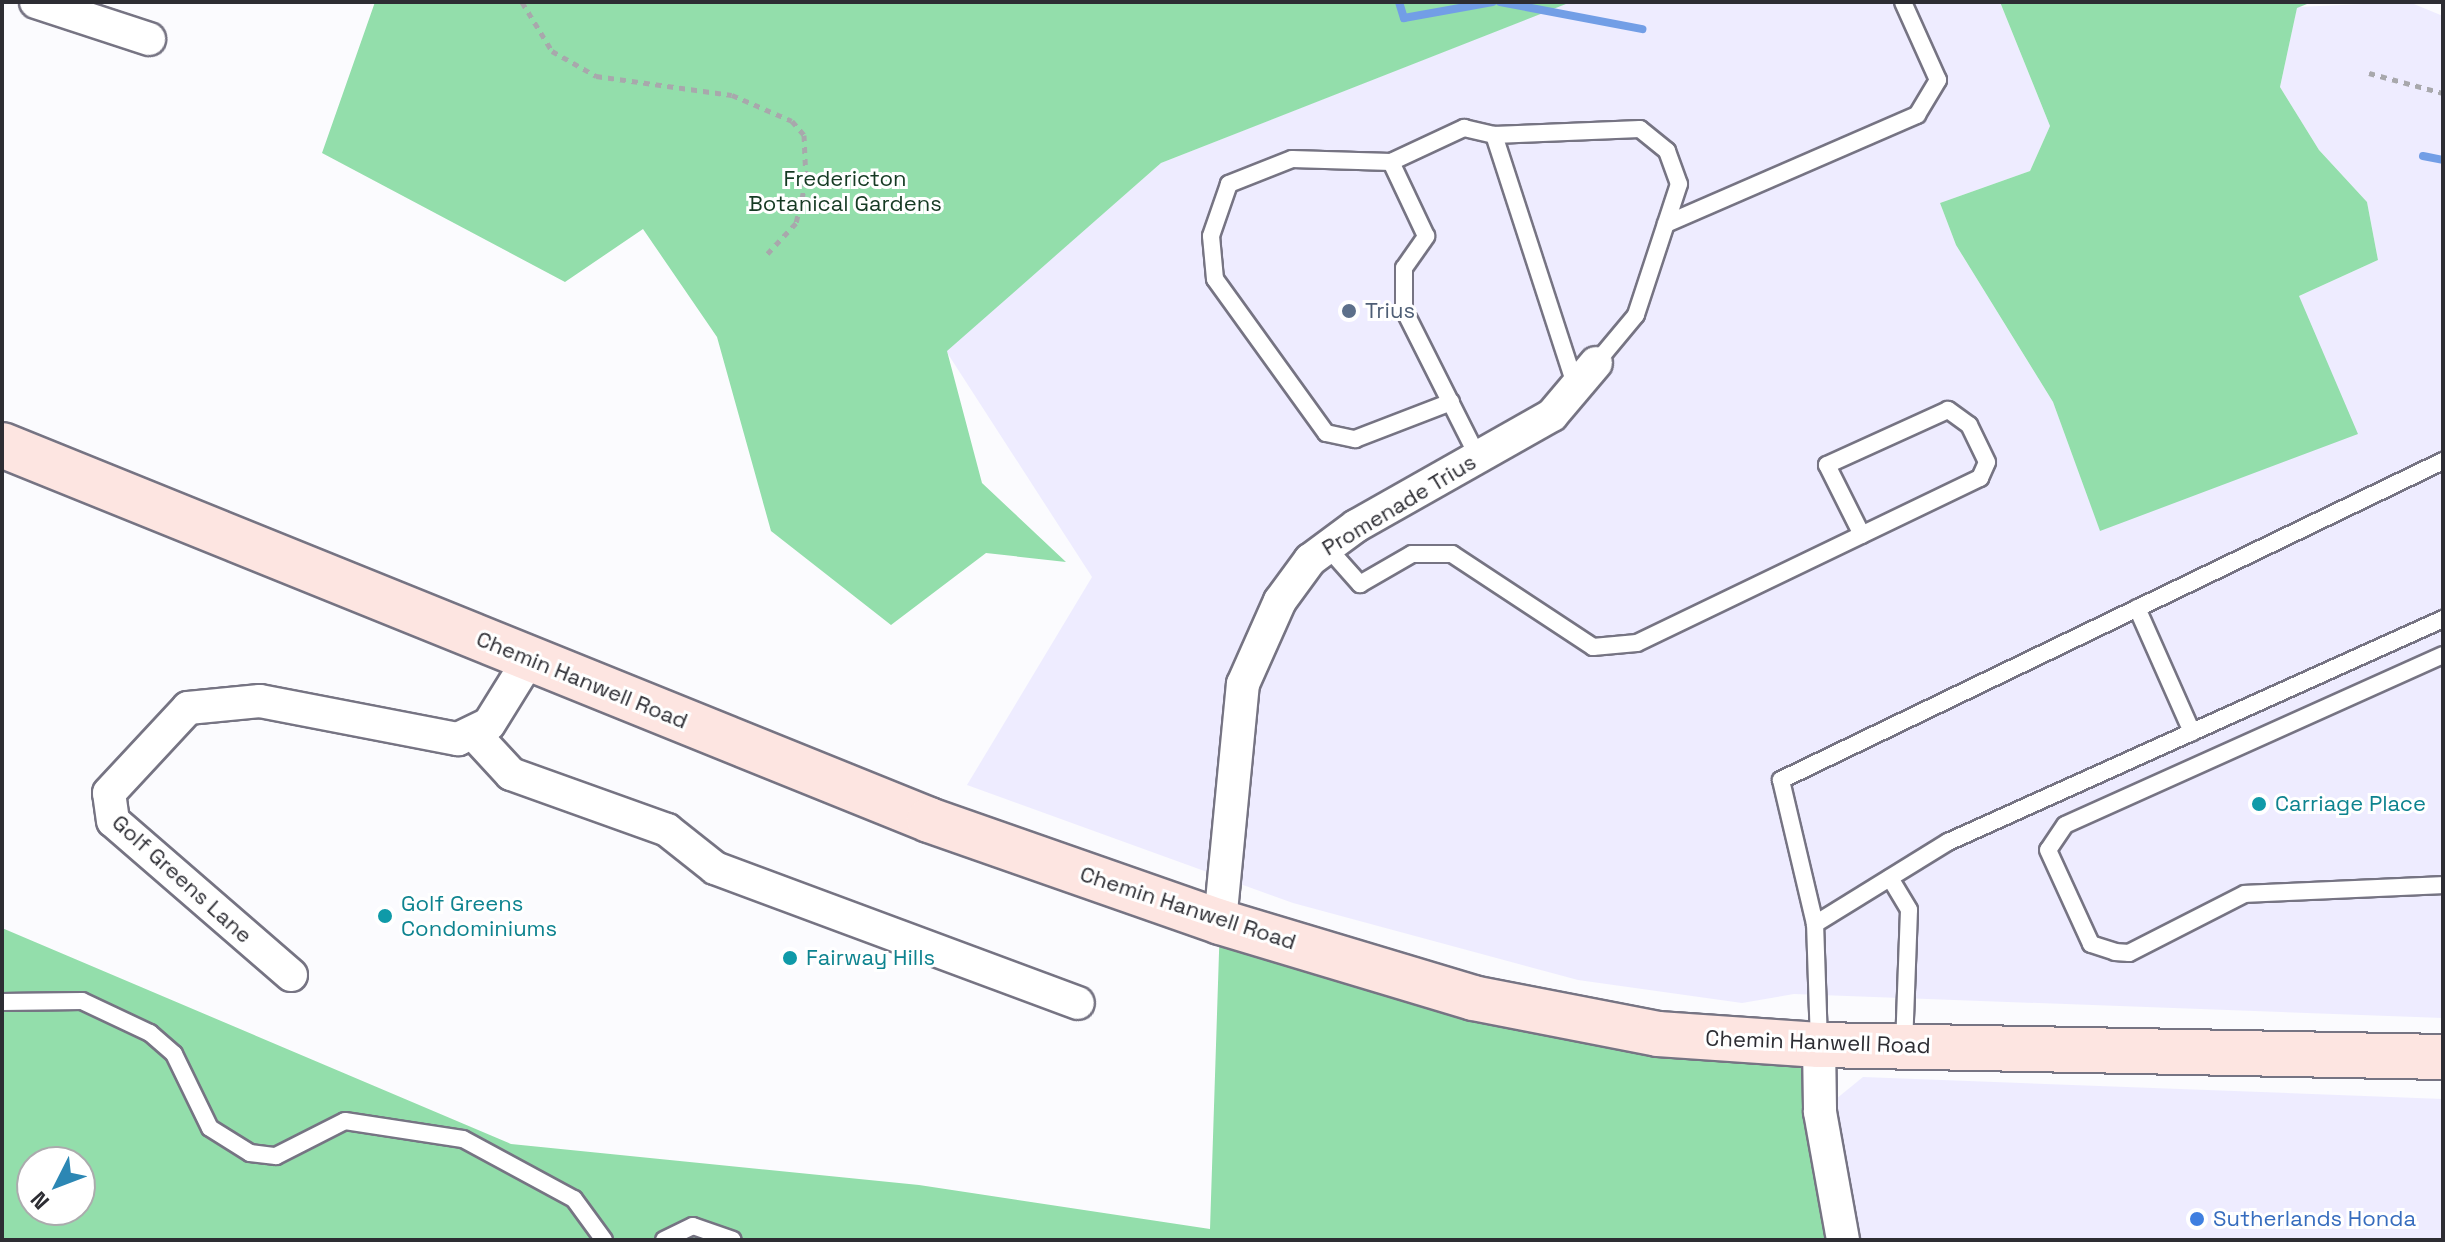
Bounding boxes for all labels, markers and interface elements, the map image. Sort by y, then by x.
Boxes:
park label: Fredericton Botanical Gardens [748,165,942,216]
place label: Trius [1365,298,1415,324]
marker: Trius [1340,302,1358,320]
street label: Promenade Trius [1317,449,1481,561]
street label: Chemin Hanwell Road [473,626,691,734]
place label: Carriage Place [2275,791,2426,817]
marker: Carriage Place [2250,795,2268,813]
street label: Golf Greens Lane [107,809,257,949]
street label: Chemin Hanwell Road [1077,861,1299,955]
place label: Golf Greens Condominiums [401,890,557,942]
marker: Golf Greens Condominiums [376,907,394,925]
place label: Fairway Hills [806,945,935,971]
marker: Fairway Hills [781,949,799,967]
street label: Chemin Hanwell Road [1705,1025,1931,1059]
north arrow [16,1146,96,1226]
text: N [24,1186,55,1216]
place label: Sutherlands Honda [2213,1206,2416,1232]
marker: Sutherlands Honda [2188,1210,2206,1228]

